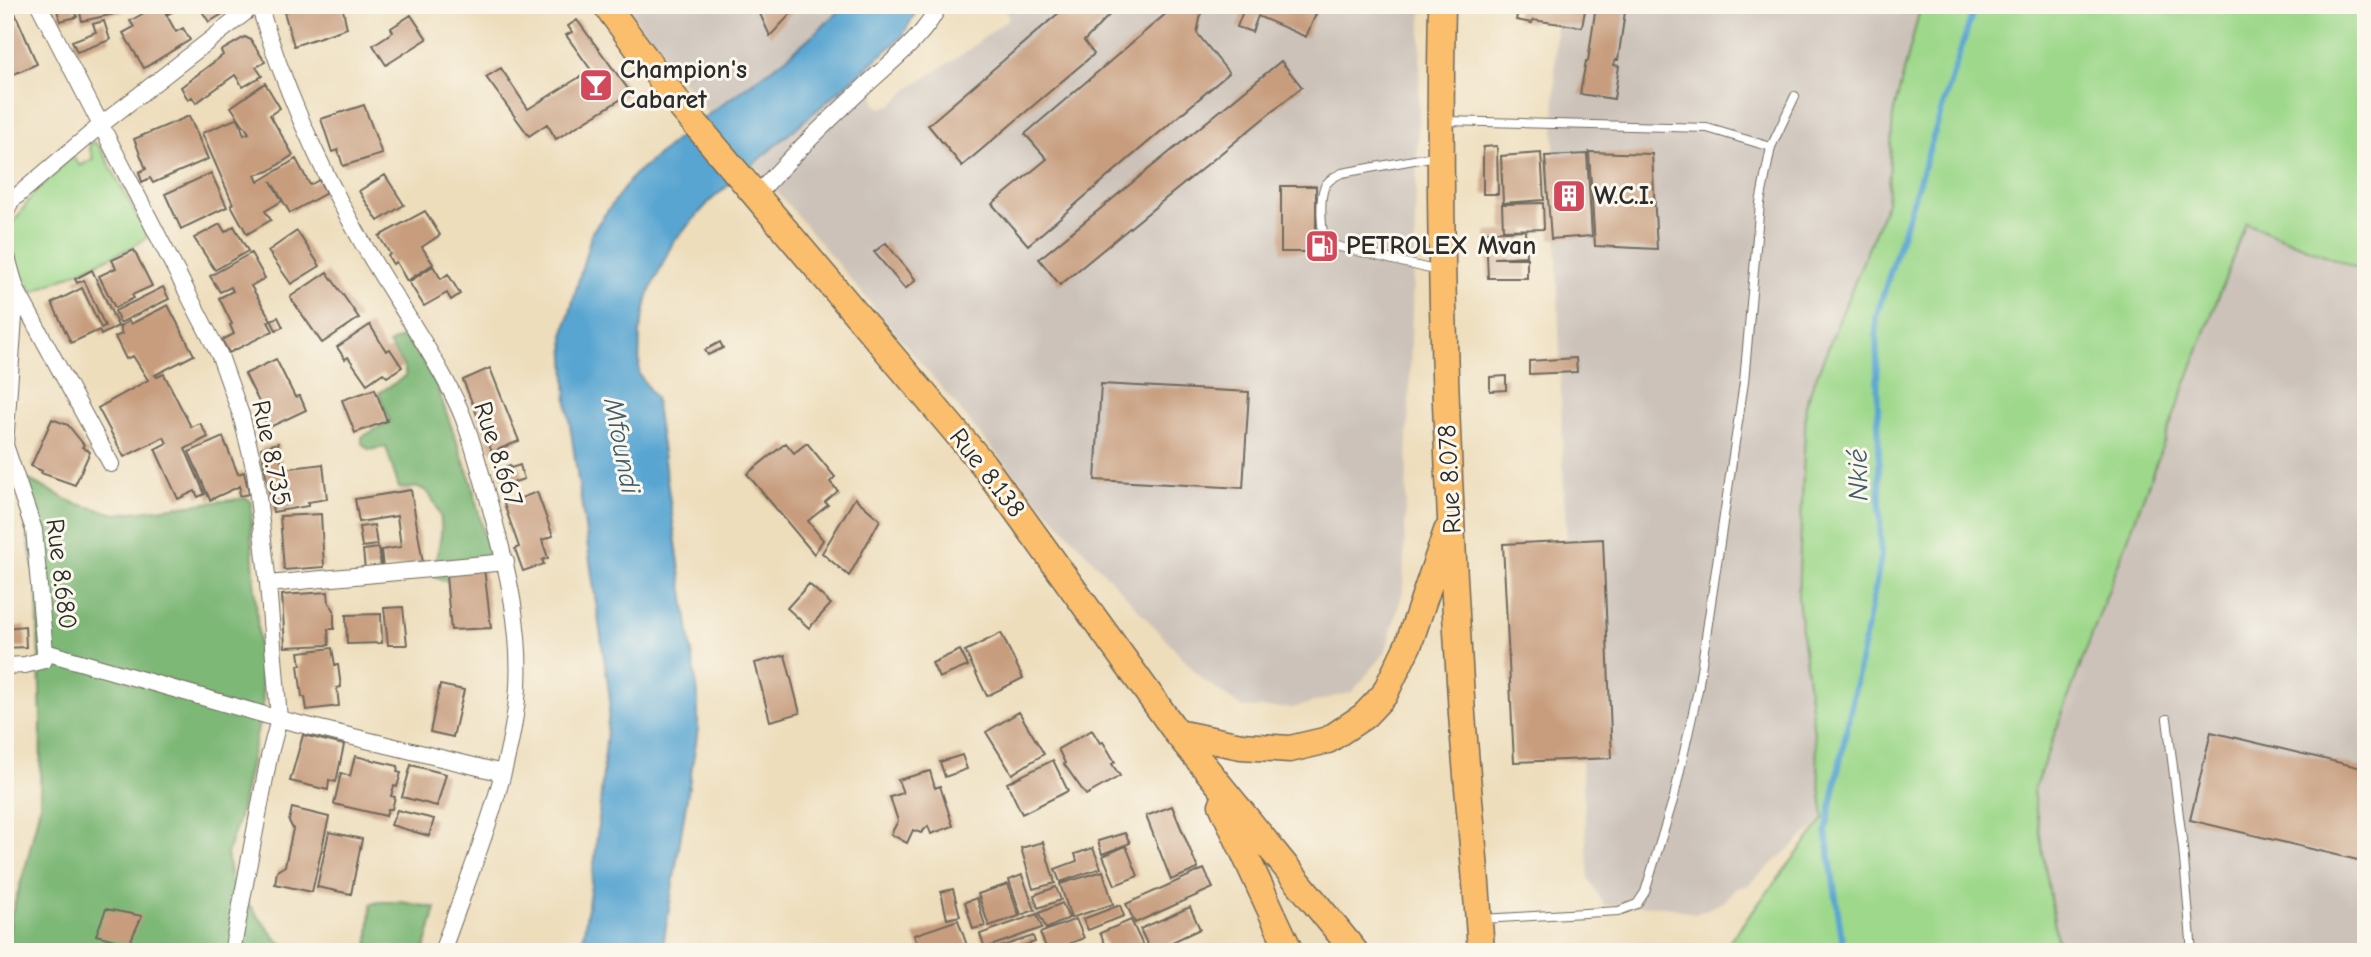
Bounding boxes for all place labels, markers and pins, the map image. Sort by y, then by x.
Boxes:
place label: Champion's Cabaret [620,55,747,115]
bar icon: Champion's Cabaret [577,66,615,104]
building icon: W.C.I. [1550,177,1588,215]
place label: W.C.I. [1594,181,1654,211]
fuel station icon: PETROLEX Mvan [1303,227,1341,265]
place label: PETROLEX Mvan [1346,231,1536,261]

